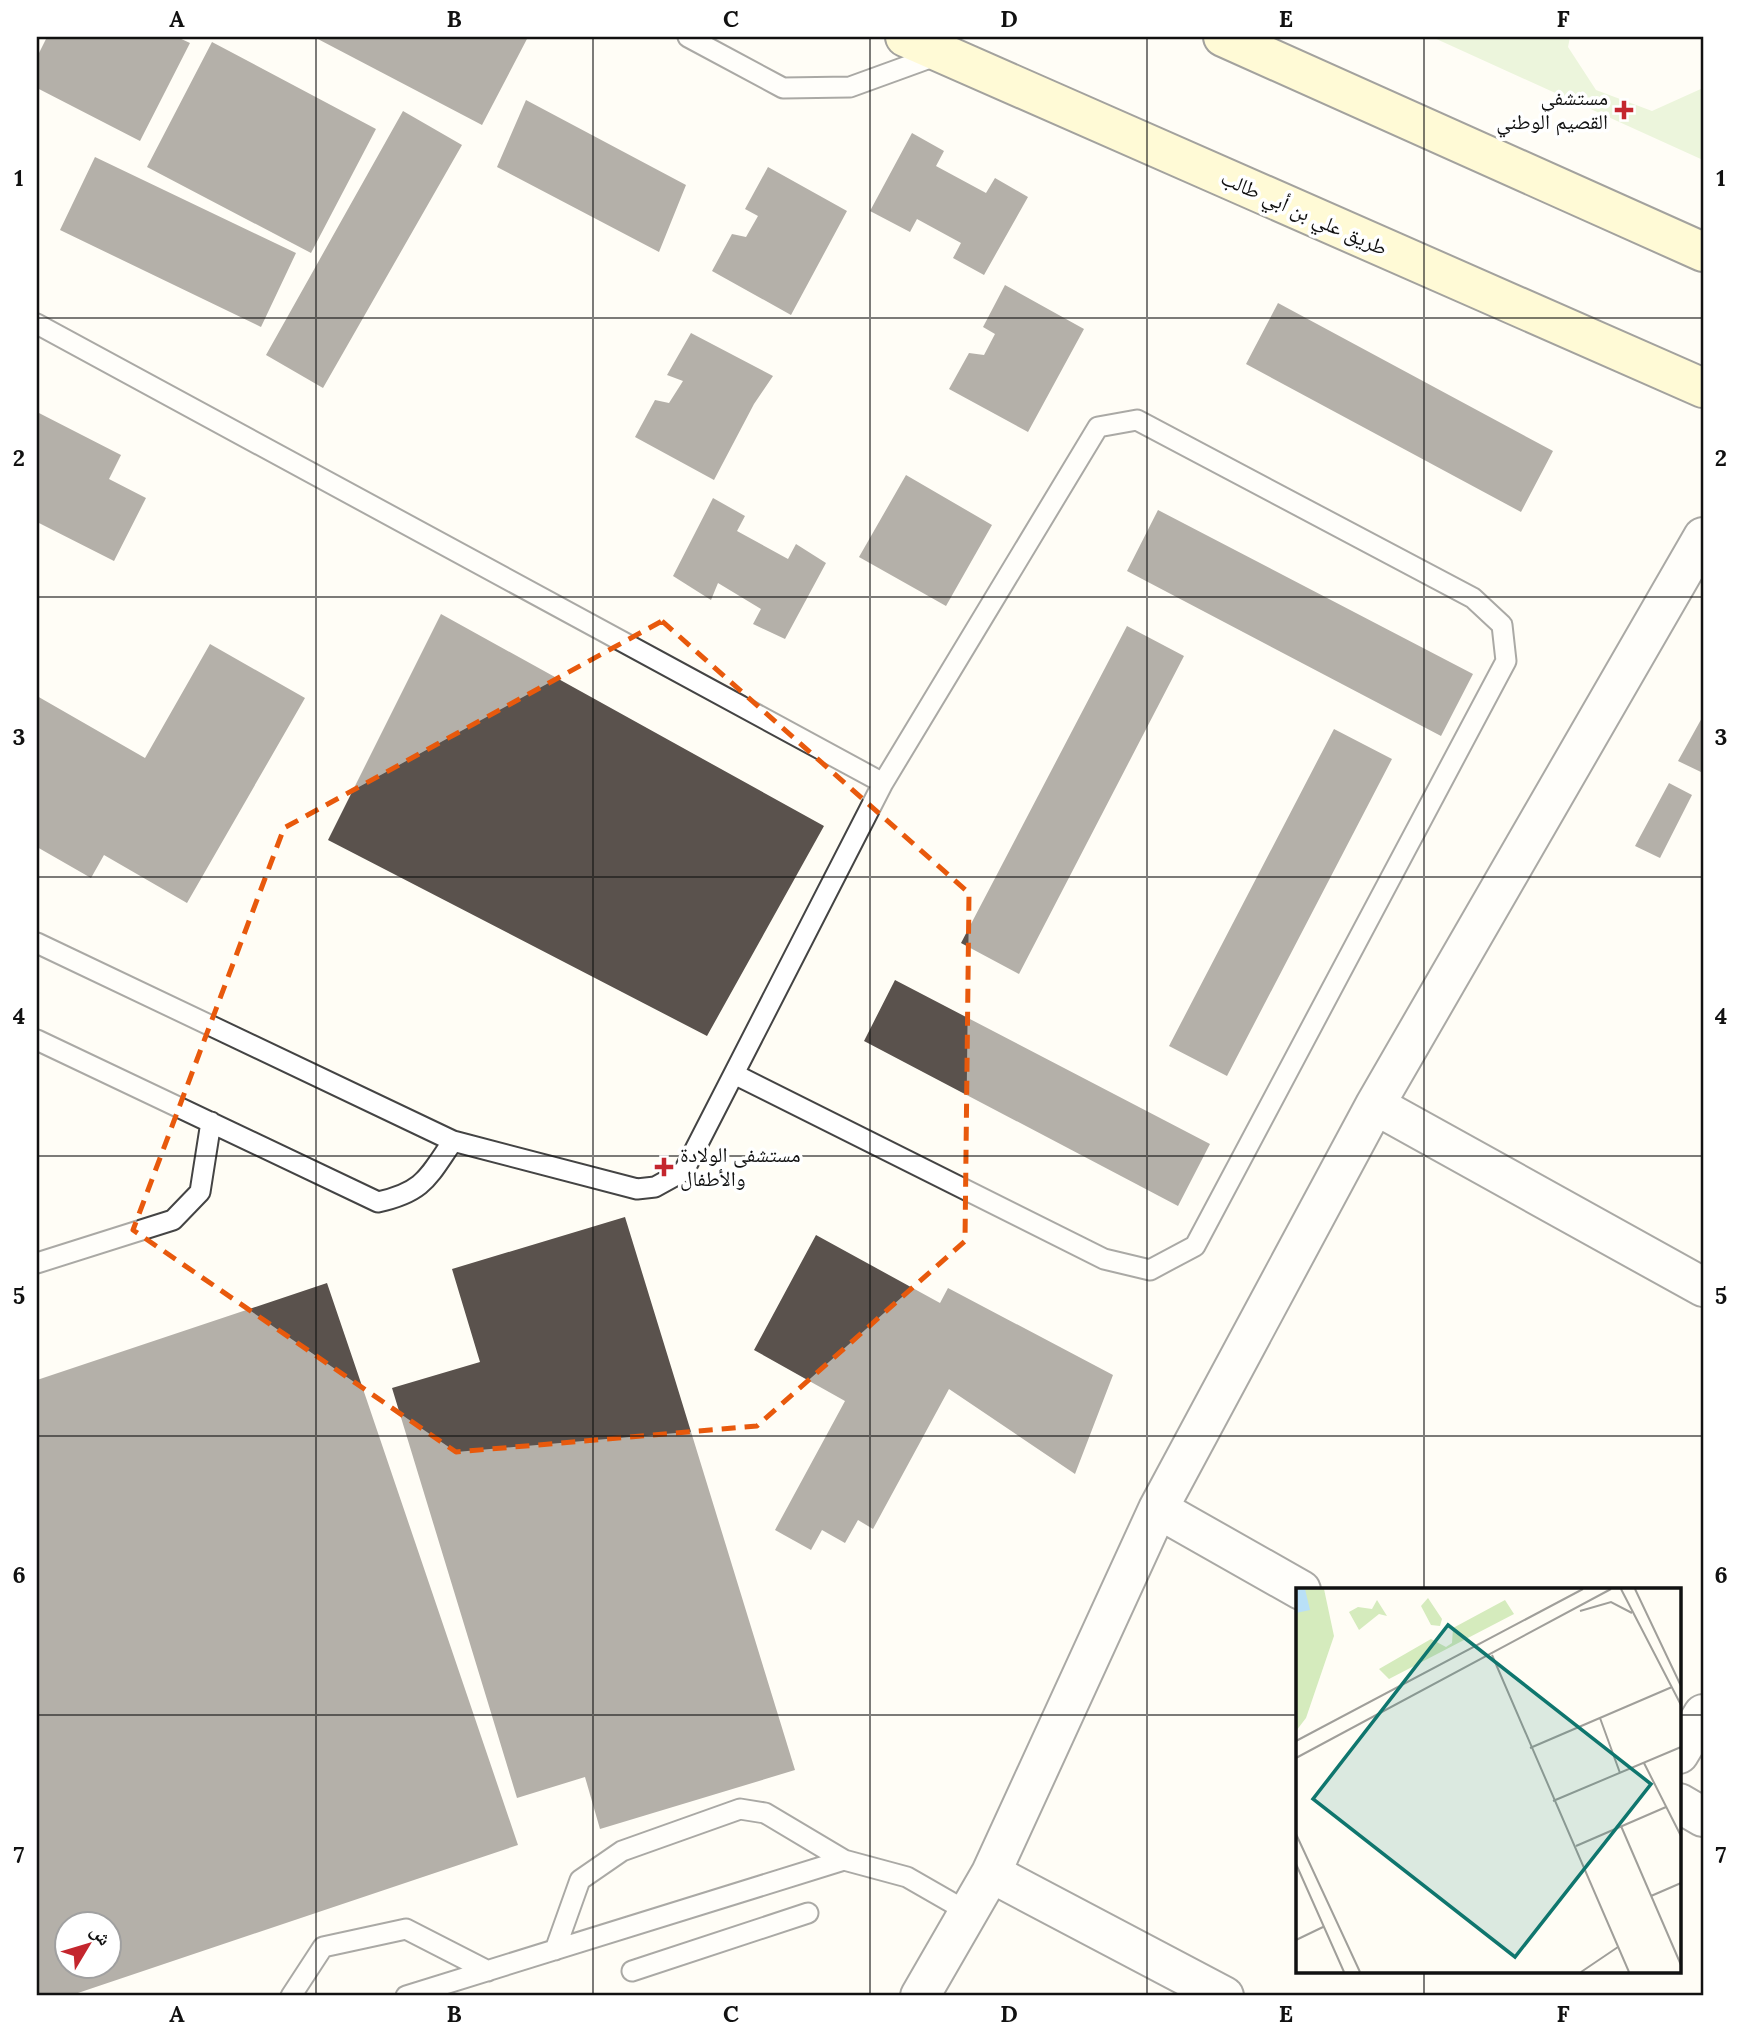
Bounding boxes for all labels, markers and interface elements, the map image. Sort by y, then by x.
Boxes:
text: A [169,4,185,33]
text: B [446,4,462,33]
text: C [723,4,739,33]
text: D [1000,4,1018,33]
text: E [1279,4,1293,33]
text: F [1556,4,1570,33]
place label: مستشفي القصيم الوطني [1496,84,1608,138]
marker: مستشفي القصيم الوطني [1614,100,1634,120]
text: 1 [14,163,24,192]
text: 1 [1716,163,1726,192]
street label: طريق علي بن أبي طالب [1215,164,1392,264]
text: 2 [13,443,25,472]
text: 2 [1715,443,1727,472]
text: 3 [13,722,25,751]
text: 3 [1715,722,1727,751]
text: 4 [13,1001,25,1030]
text: 4 [1715,1001,1727,1030]
place label: مستشفى الولادة والأطفال [680,1141,800,1192]
marker: مستشفى الولادة والأطفال [654,1157,674,1177]
text: 5 [13,1281,25,1310]
text: 5 [1715,1281,1727,1310]
text: 6 [12,1560,26,1589]
text: 6 [1714,1560,1728,1589]
inset map [1296,1588,1680,1974]
text: 7 [14,1840,25,1869]
text: 7 [1716,1840,1727,1869]
north arrow [52,1910,122,1980]
text: ش [86,1919,117,1950]
text: A [169,1999,185,2028]
text: B [446,1999,462,2028]
text: C [723,1999,739,2028]
text: D [1000,1999,1018,2028]
text: E [1279,1999,1293,2028]
text: F [1556,1999,1570,2028]

